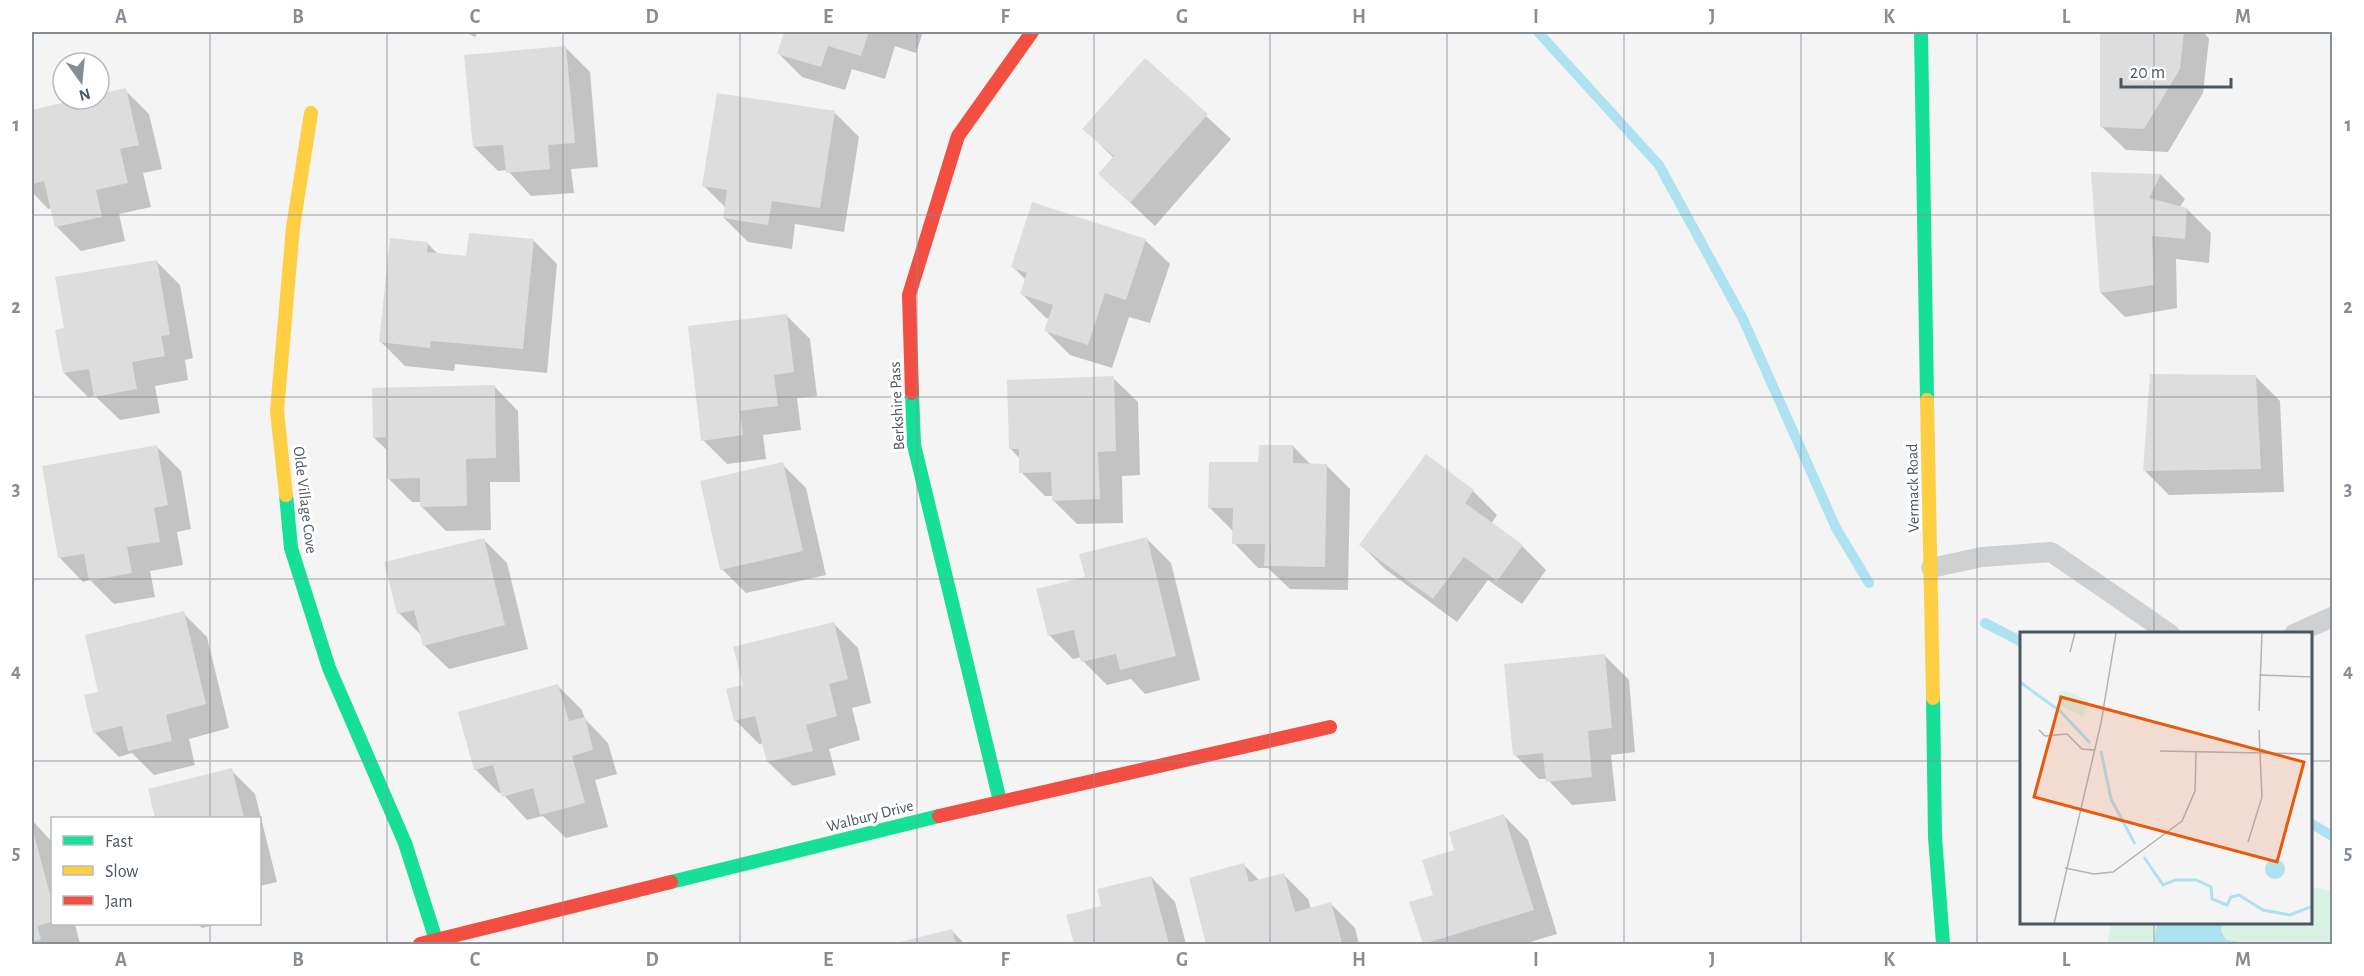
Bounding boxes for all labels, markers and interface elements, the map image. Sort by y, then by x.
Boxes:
text: A [115,7,127,27]
text: B [292,7,304,27]
text: C [470,7,481,27]
text: D [645,7,659,27]
text: E [823,7,833,27]
text: F [1000,7,1010,27]
text: G [1176,7,1188,27]
text: H [1352,7,1366,27]
text: I [1533,7,1539,27]
text: J [1709,7,1715,27]
text: K [1883,7,1895,27]
text: L [2062,7,2071,27]
text: M [2235,7,2251,27]
north arrow [51,51,111,111]
scale bar [2121,51,2230,89]
text: 20 m [2130,64,2165,82]
text: N [77,85,92,104]
text: 1 [12,115,20,135]
text: 1 [2344,115,2352,135]
text: 2 [11,297,21,317]
text: 2 [2343,297,2353,317]
street label: Berkshire Pass [887,361,907,451]
street label: Vermack Road [1904,443,1922,533]
street label: Olde Village Cove [290,445,320,555]
text: 3 [12,479,20,499]
text: 3 [2344,479,2352,499]
inset map [2020,632,2313,925]
text: 4 [11,661,21,681]
text: 4 [2343,661,2353,681]
street label: Walbury Drive [825,797,915,836]
legend [51,817,261,925]
text: Fast [105,833,133,851]
text: 5 [12,843,20,863]
text: 5 [2344,843,2352,863]
text: Slow [105,863,138,881]
text: Jam [105,893,133,911]
text: A [115,950,127,970]
text: B [292,950,304,970]
text: C [470,950,481,970]
text: D [645,950,659,970]
text: E [823,950,833,970]
text: F [1000,950,1010,970]
text: G [1176,950,1188,970]
text: H [1352,950,1366,970]
text: I [1533,950,1539,970]
text: J [1709,950,1715,970]
text: K [1883,950,1895,970]
text: L [2062,950,2071,970]
text: M [2235,950,2251,970]

